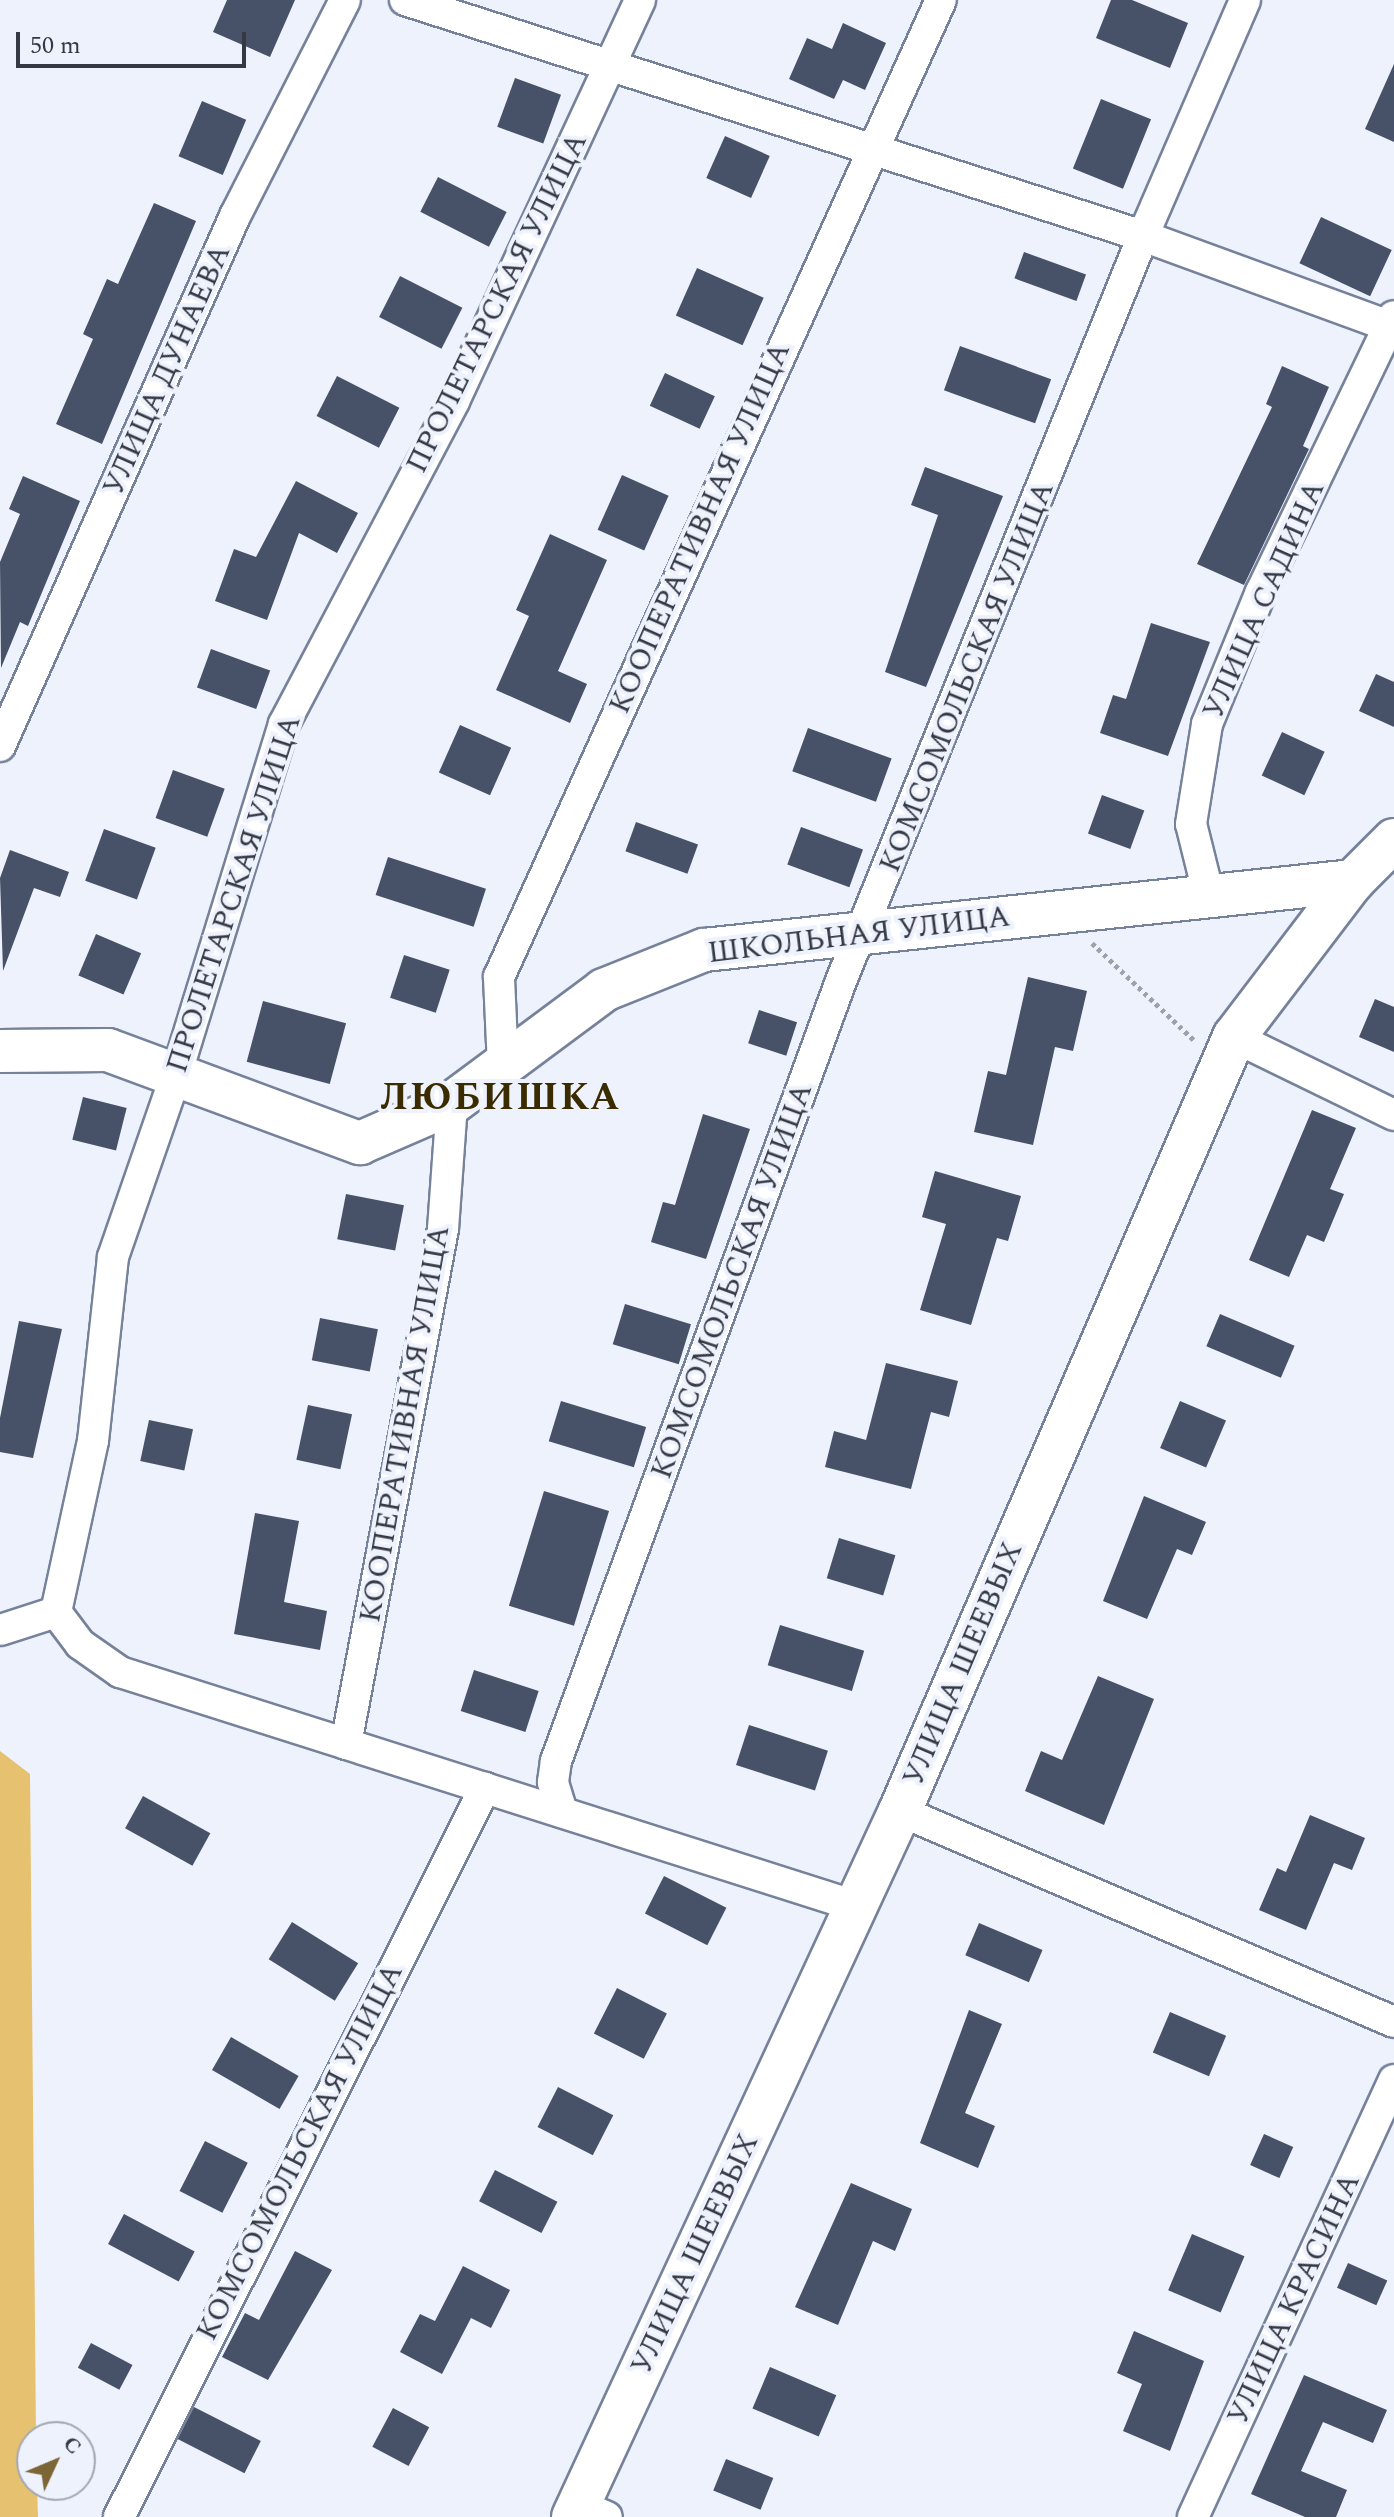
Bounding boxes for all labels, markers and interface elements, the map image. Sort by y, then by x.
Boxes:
scale bar [20,16,250,66]
text: 50 m [30,28,81,64]
street label: ПРОЛЕТАРСКАЯ УЛИЦА [399,127,595,479]
street label: УЛИЦА ДУНАЕВА [95,239,239,501]
street label: КООПЕРАТИВНАЯ УЛИЦА [602,337,798,719]
street label: УЛИЦА САДИНА [1195,475,1333,725]
street label: КОМСОМОЛЬСКАЯ УЛИЦА [872,476,1062,878]
street label: ПРОЛЕТАРСКАЯ УЛИЦА [159,711,309,1077]
street label: ШКОЛЬНАЯ УЛИЦА [706,899,1012,971]
district label: ЛЮБИШКА [381,1076,621,1122]
street label: КОМСОМОЛЬСКАЯ УЛИЦА [644,1078,820,1484]
street label: КООПЕРАТИВНАЯ УЛИЦА [352,1223,458,1625]
street label: УЛИЦА ШЕЕВЫХ [895,1537,1031,1791]
street label: КОМСОМОЛЬСКАЯ УЛИЦА [189,1957,411,2347]
street label: УЛИЦА ШЕЕВЫХ [623,2128,767,2380]
street label: УЛИЦА КРАСИНА [1220,2167,1368,2431]
north arrow [16,2421,96,2501]
text: С [55,2428,89,2462]

